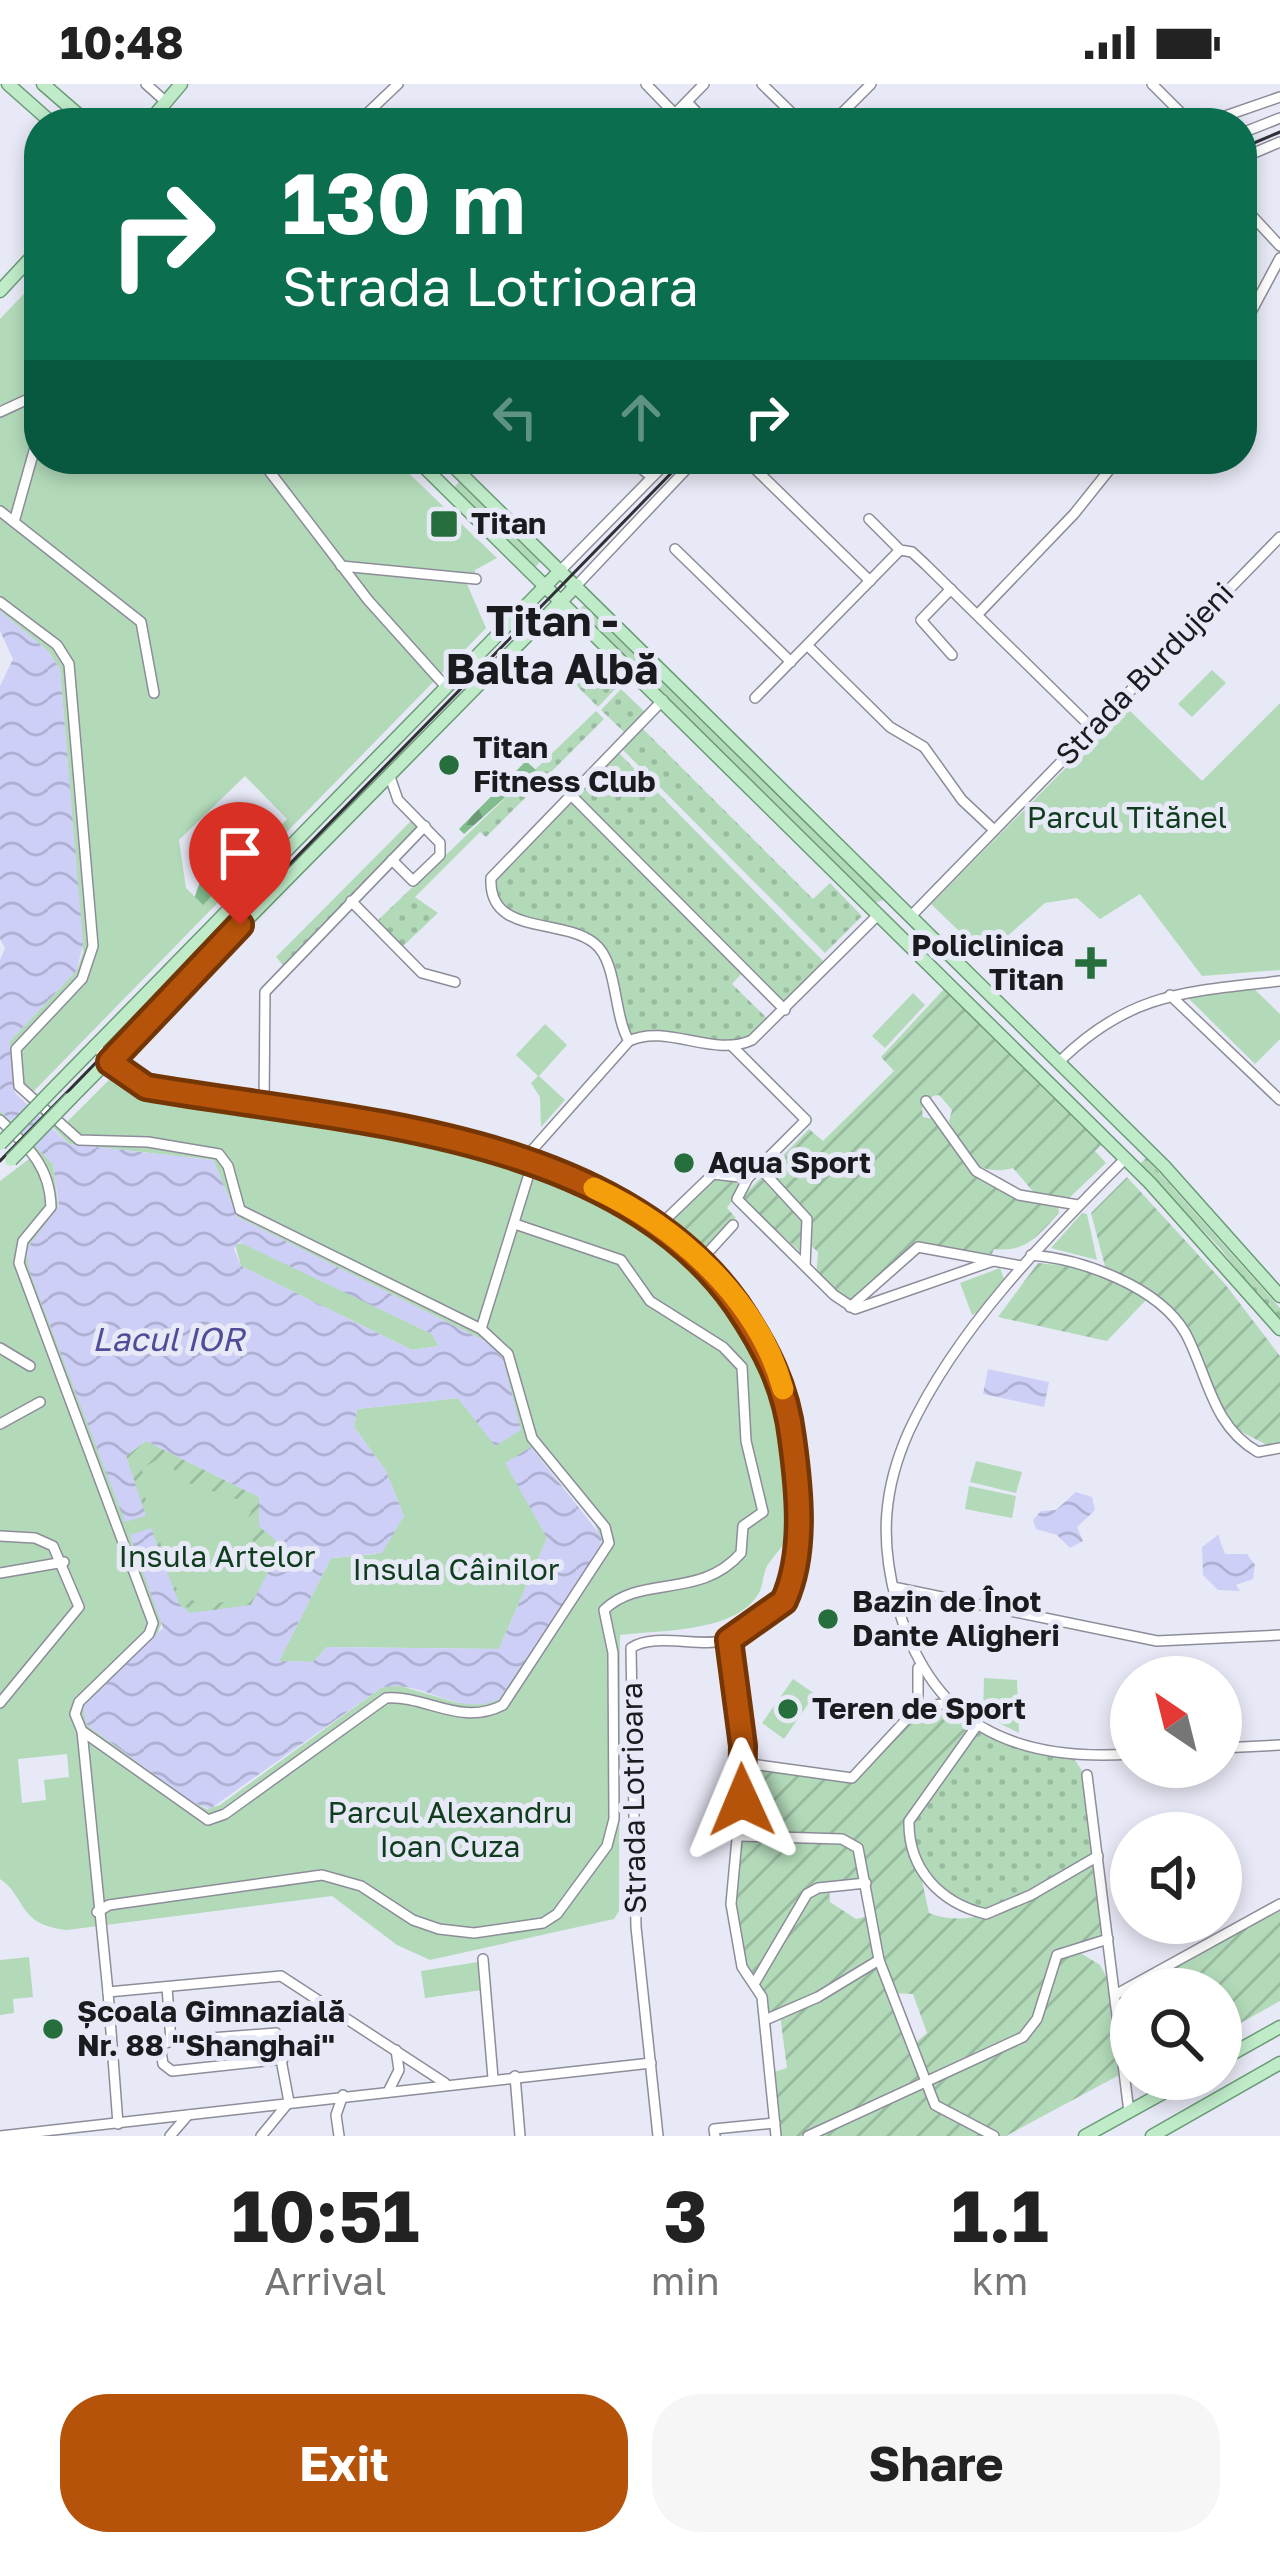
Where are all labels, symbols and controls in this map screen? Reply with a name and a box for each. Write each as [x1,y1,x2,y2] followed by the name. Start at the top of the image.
[60,15,184,69] text: 10:48
[282,152,526,252] text: 130 m
[84,156,240,312] icon: right
[282,253,699,318] text: Strada Lotrioara
[482,384,548,450] icon: left
[608,384,674,450] icon: ahead
[734,384,800,450] icon: right
[471,505,546,541] place label: Titan
[428,508,460,540] marker: Titan
[1048,574,1241,772] street label: Strada Burdujeni
[446,595,658,693] district label: Titan - Balta Albă
[473,729,656,799] place label: Titan Fitness Club
[436,752,462,778] marker: Titan Fitness Club
[1027,799,1227,835] park label: Parcul Titănel
[189,802,291,925] pin
[207,820,273,886] icon: arrive
[911,927,1064,997] place label: Policlinica Titan
[1075,947,1107,979] marker: Policlinica Titan
[708,1144,871,1180] place label: Aqua Sport
[671,1150,697,1176] marker: Aqua Sport
[92,1319,246,1358] water label: Lacul IOR
[119,1538,316,1574] park label: Insula Artelor
[353,1551,560,1587] park label: Insula Câinilor
[852,1583,1060,1653] place label: Bazin de Înot Dante Aligheri
[815,1606,841,1632] marker: Bazin de Înot Dante Aligheri
[1110,1656,1242,1788] north arrow
[1110,1656,1242,2100] map controls
[613,1682,653,1914] street label: Strada Lotrioara
[812,1690,1026,1726] place label: Teren de Sport
[775,1696,801,1722] marker: Teren de Sport
[679,1737,805,1863] position arrow
[328,1794,572,1864] park label: Parcul Alexandru Ioan Cuza
[1110,1812,1242,1944] button: sound
[1110,1968,1242,2100] button: search
[77,1993,345,2063] place label: Școala Gimnazială Nr. 88 "Shanghai"
[40,2016,66,2042] marker: Școala Gimnazială Nr. 88 "Shanghai"
[231,2171,419,2258] text: 10:51
[663,2171,707,2258] text: 3
[951,2171,1048,2258] text: 1.1
[264,2257,387,2304] text: Arrival
[651,2257,720,2304] text: min
[972,2257,1028,2304] text: km
[60,2394,628,2532] button: Exit
[652,2394,1220,2532] button: Share

